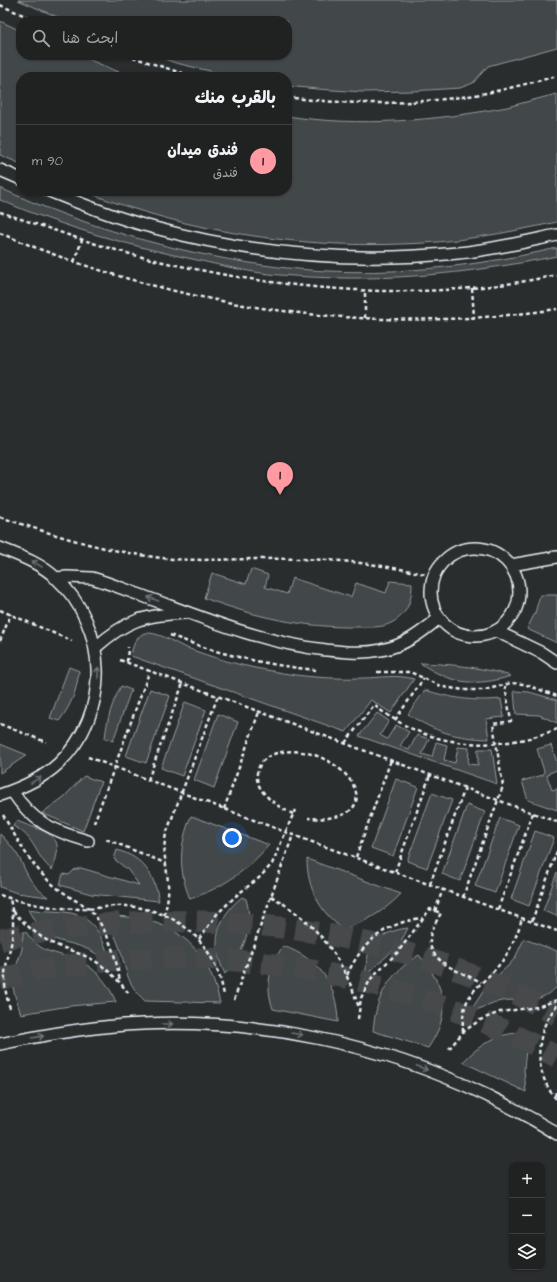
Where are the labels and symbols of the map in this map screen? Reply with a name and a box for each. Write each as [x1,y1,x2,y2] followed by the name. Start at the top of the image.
[267,462,293,495] pin: 1
[31,560,43,568] one-way arrow
[147,595,159,603] one-way arrow
[94,667,101,680] one-way arrow
[30,776,41,784] one-way arrow
[222,828,242,848] your location
[160,1020,173,1028] one-way arrow
[290,1030,303,1038] one-way arrow
[31,1032,44,1040] one-way arrow
[416,1064,428,1072] one-way arrow

